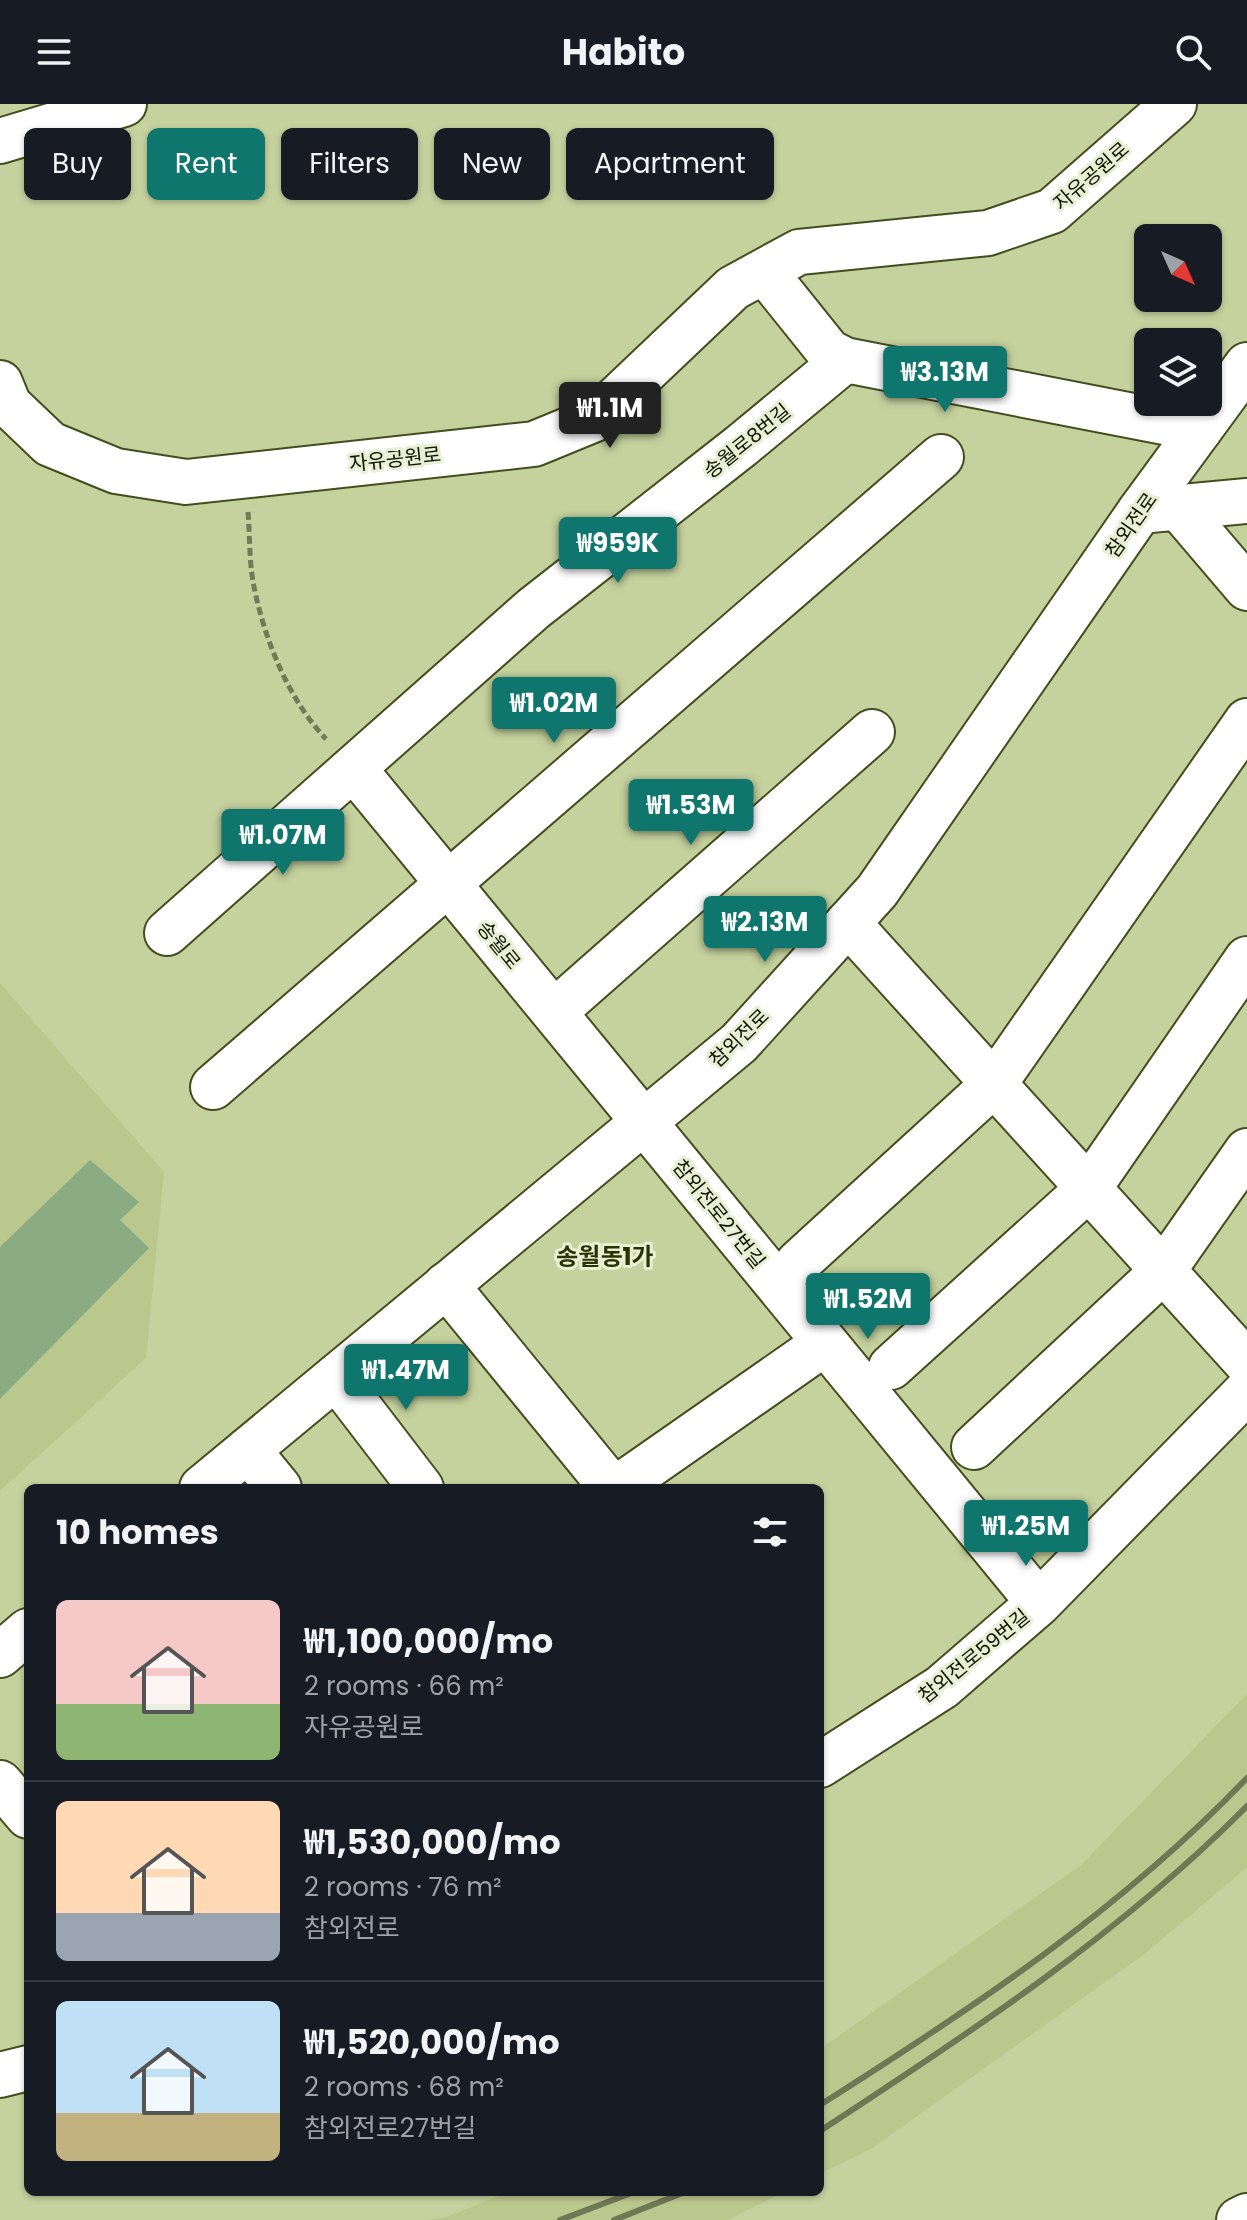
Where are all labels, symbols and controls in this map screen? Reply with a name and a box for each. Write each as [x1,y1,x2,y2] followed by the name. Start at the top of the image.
[562,27,685,78] text: Habito
[32,30,76,74] icon: menu
[1171,30,1215,74] icon: search
[24,128,131,200] chip: Buy
[147,128,265,200] chip: Rent
[281,128,418,200] chip: Filters
[434,128,550,200] chip: New
[566,128,774,200] chip: Apartment
[1047,135,1135,217] street label: 자유공원로
[1134,224,1222,312] north arrow
[1134,224,1222,416] map controls
[1134,328,1222,416] button: layers
[880,346,1010,414] pin: ₩3.13M
[901,354,989,390] text: ₩3.13M
[554,382,666,450] pin: ₩1.1M
[577,390,643,426] text: ₩1.1M
[698,397,796,485] street label: 송월로8번길
[348,440,442,478] street label: 자유공원로
[1098,487,1164,563] street label: 참외전로
[562,517,674,585] pin: ₩959K
[577,525,659,561] text: ₩959K
[489,677,619,745] pin: ₩1.02M
[510,685,598,721] text: ₩1.02M
[626,779,756,847] pin: ₩1.53M
[647,787,735,823] text: ₩1.53M
[218,809,348,877] pin: ₩1.07M
[239,817,327,853] text: ₩1.07M
[700,896,830,964] pin: ₩2.13M
[722,904,808,940] text: ₩2.13M
[471,915,527,975] street label: 송월로
[703,1002,775,1074] street label: 참외전로
[666,1154,772,1274] street label: 참외전로27번길
[556,1240,654,1273] district label: 송월동1가
[803,1273,933,1341] pin: ₩1.52M
[824,1281,912,1317] text: ₩1.52M
[341,1344,471,1412] pin: ₩1.47M
[362,1352,450,1388] text: ₩1.47M
[961,1500,1091,1568] pin: ₩1.25M
[56,1508,219,1556] text: 10 homes
[982,1508,1070,1544] text: ₩1.25M
[748,1510,792,1554] icon: filters
[913,1602,1035,1710] street label: 참외전로59번길
[304,1617,553,1665] text: ₩1,100,000/mo
[120,1632,216,1728] icon: home
[304,1668,504,1704] text: 2 rooms · 66 m²
[304,1709,424,1745] text: 자유공원로
[304,1818,561,1866] text: ₩1,530,000/mo
[120,1833,216,1929] icon: home
[304,1869,502,1905] text: 2 rooms · 76 m²
[304,1910,400,1946] text: 참외전로
[304,2018,560,2066] text: ₩1,520,000/mo
[120,2033,216,2129] icon: home
[304,2069,504,2105] text: 2 rooms · 68 m²
[304,2110,477,2146] text: 참외전로27번길

